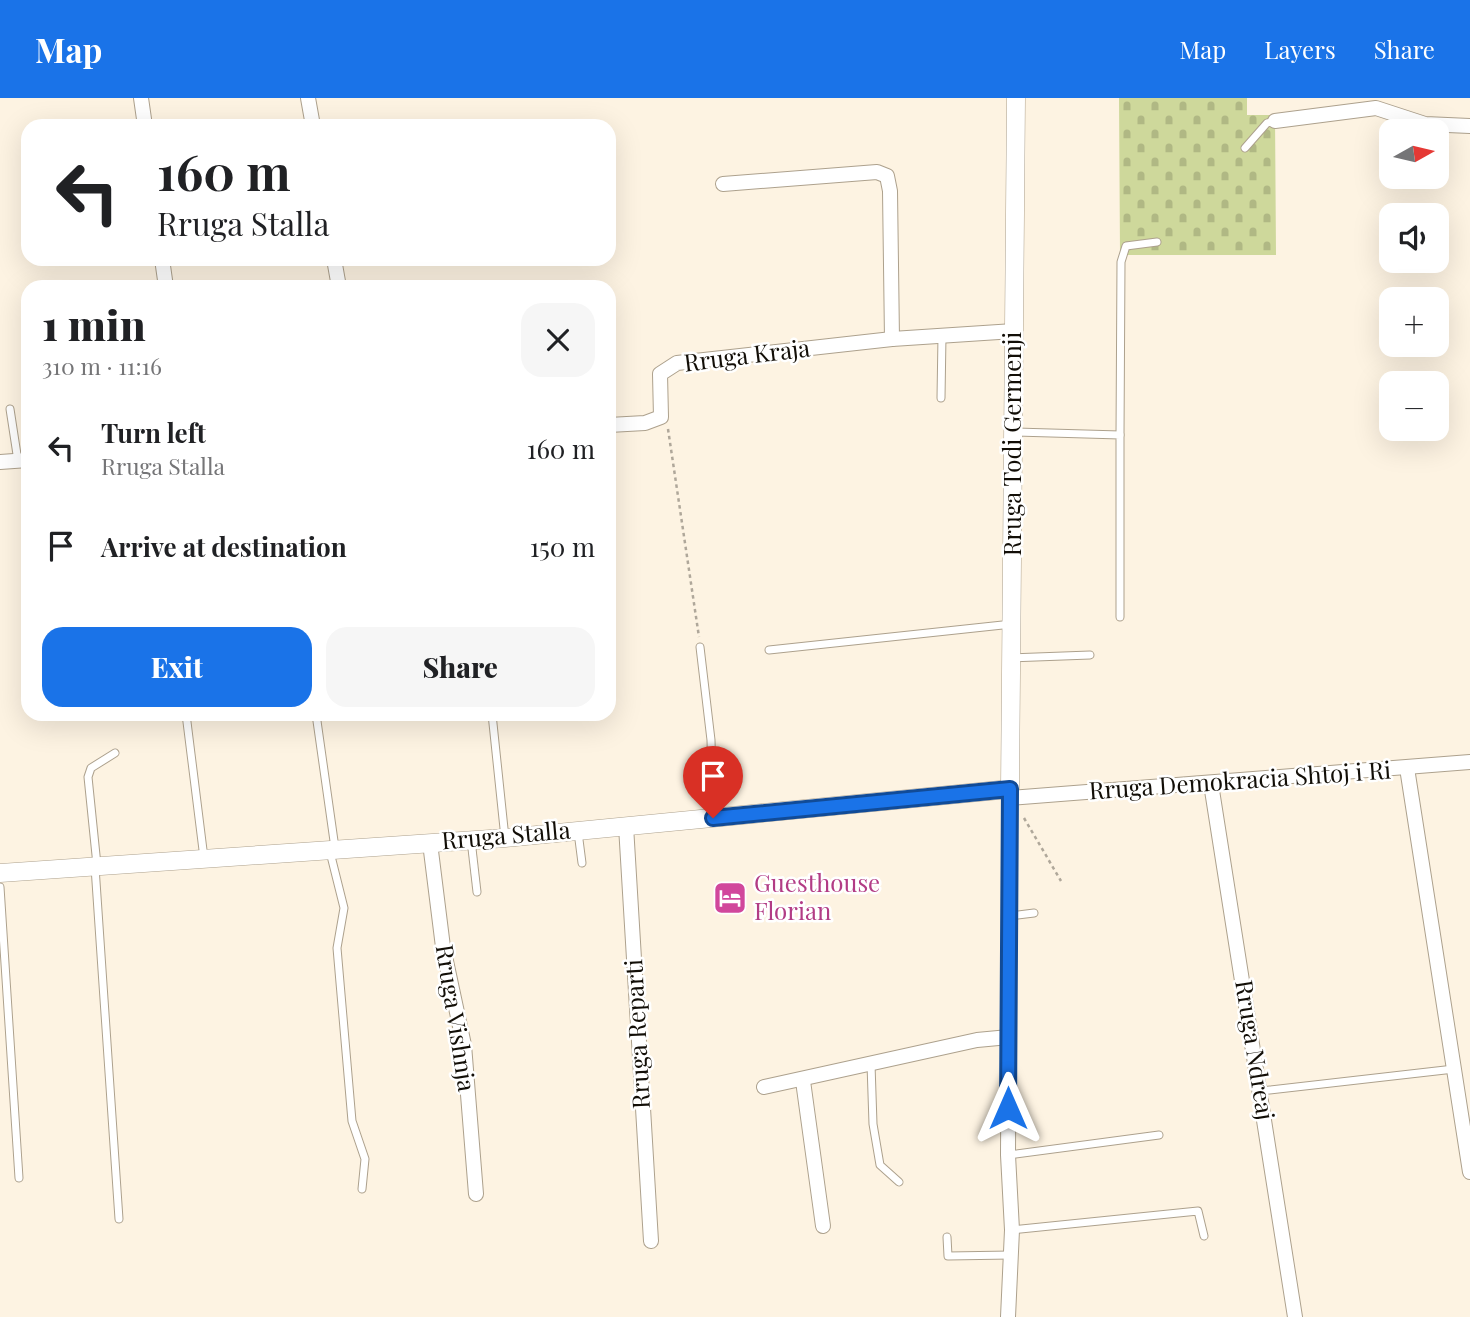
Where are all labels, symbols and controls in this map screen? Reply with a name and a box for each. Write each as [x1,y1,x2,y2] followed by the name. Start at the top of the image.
[35,27,102,71] text: Map
[1180,33,1226,65] text: Map
[1264,33,1336,65] text: Layers
[1374,33,1435,65] text: Share
[1379,119,1449,189] north arrow
[1379,119,1449,441] map controls
[157,138,291,203] text: 160 m
[42,147,133,238] icon: left
[157,201,329,244] text: Rruga Stalla
[1379,203,1449,273] button: sound
[1379,287,1449,357] button: +
[42,296,146,352] text: 1 min
[521,303,595,377] button: close
[682,330,812,378] street label: Rruga Kraja
[995,332,1027,556] street label: Rruga Todi Germenji
[42,350,162,381] text: 310 m · 11:16
[1379,371,1449,441] button: −
[101,415,206,450] text: Turn left
[42,429,80,467] icon: left
[527,431,595,466] text: 160 m
[101,450,225,481] text: Rruga Stalla
[42,527,80,565] icon: arrive
[101,529,347,564] text: Arrive at destination
[530,529,595,564] text: 150 m
[42,627,312,707] button: Exit
[326,627,595,707] button: Share
[683,746,743,818] pin
[1088,752,1392,806] street label: Rruga Demokracia Shtoj i Ri
[694,757,732,795] icon: arrive
[440,812,572,856] street label: Rruga Stalla
[754,866,880,926] place label: Guesthouse Florian
[711,879,749,917] hotel icon: Guesthouse Florian
[430,942,484,1094] street label: Rruga Vishnja
[616,958,656,1110] street label: Rruga Reparti
[1229,977,1283,1122] street label: Rruga Ndreaj
[971,1071,1045,1145] position arrow

